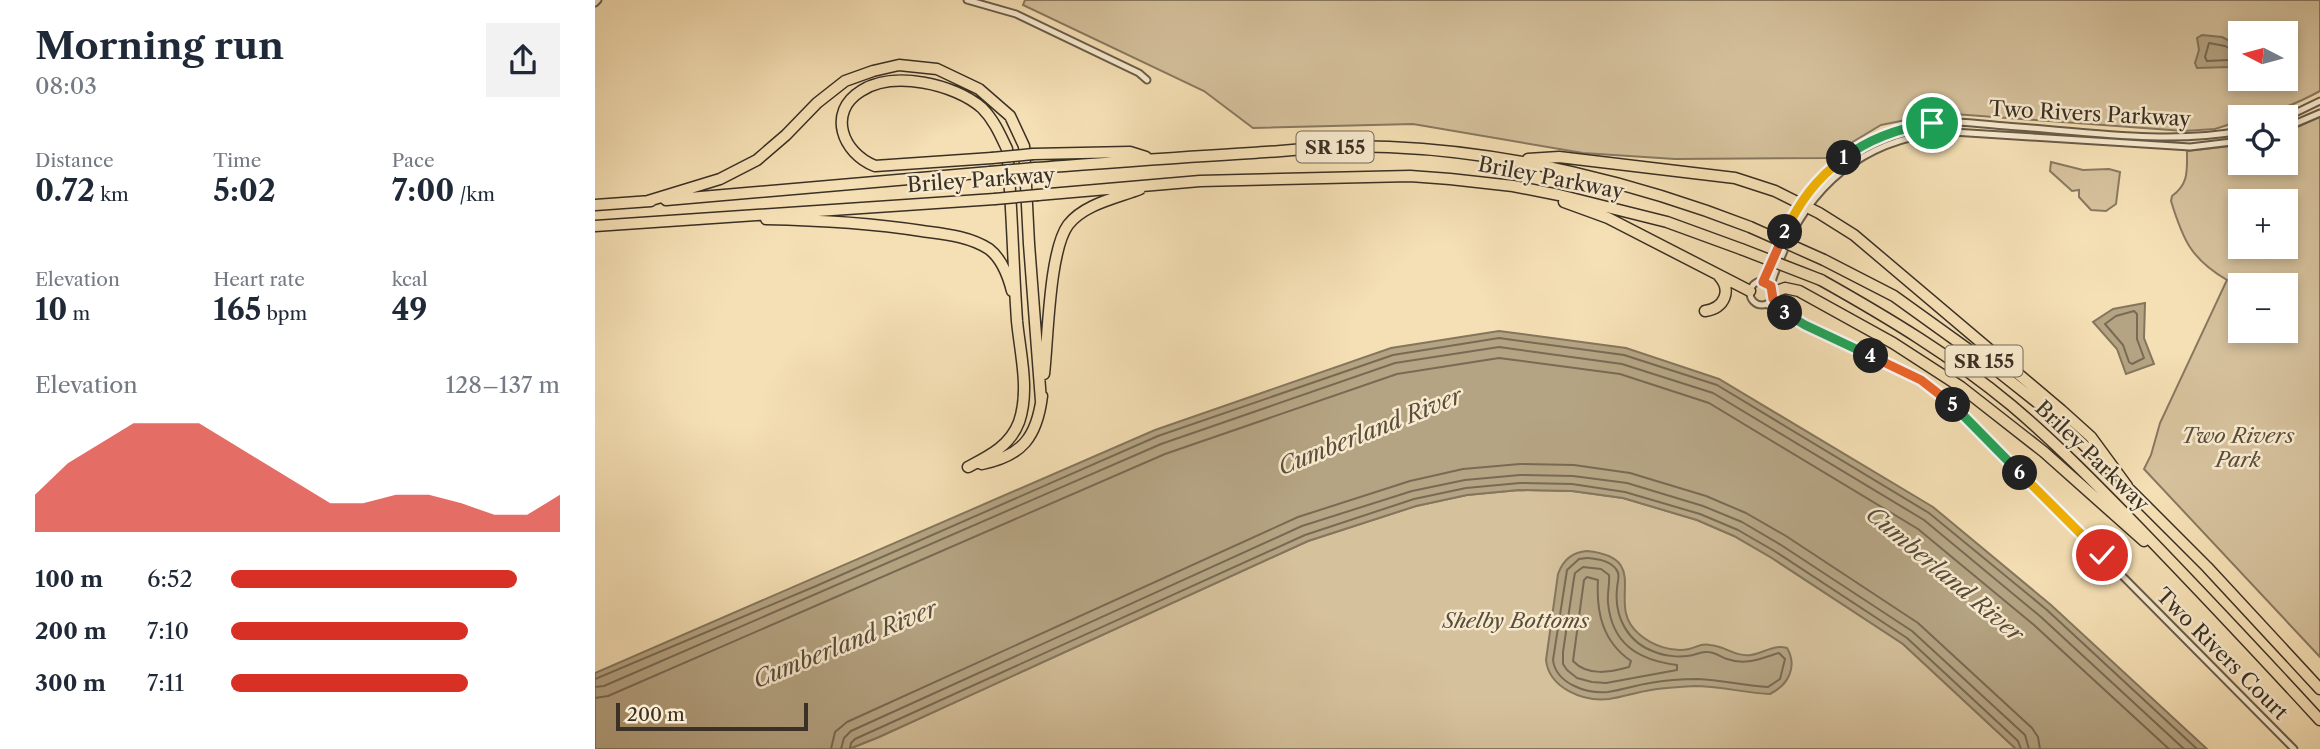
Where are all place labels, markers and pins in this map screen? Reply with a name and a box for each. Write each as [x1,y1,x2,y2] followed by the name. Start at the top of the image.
[1902,93,1962,153] pin
[1827,140,1861,176] pin: 1
[1767,215,1803,250] pin: 2
[1767,296,1803,330] pin: 3
[1853,338,1889,374] pin: 4
[1935,388,1971,422] pin: 5
[2003,456,2037,490] pin: 6
[2072,525,2132,585] pin

